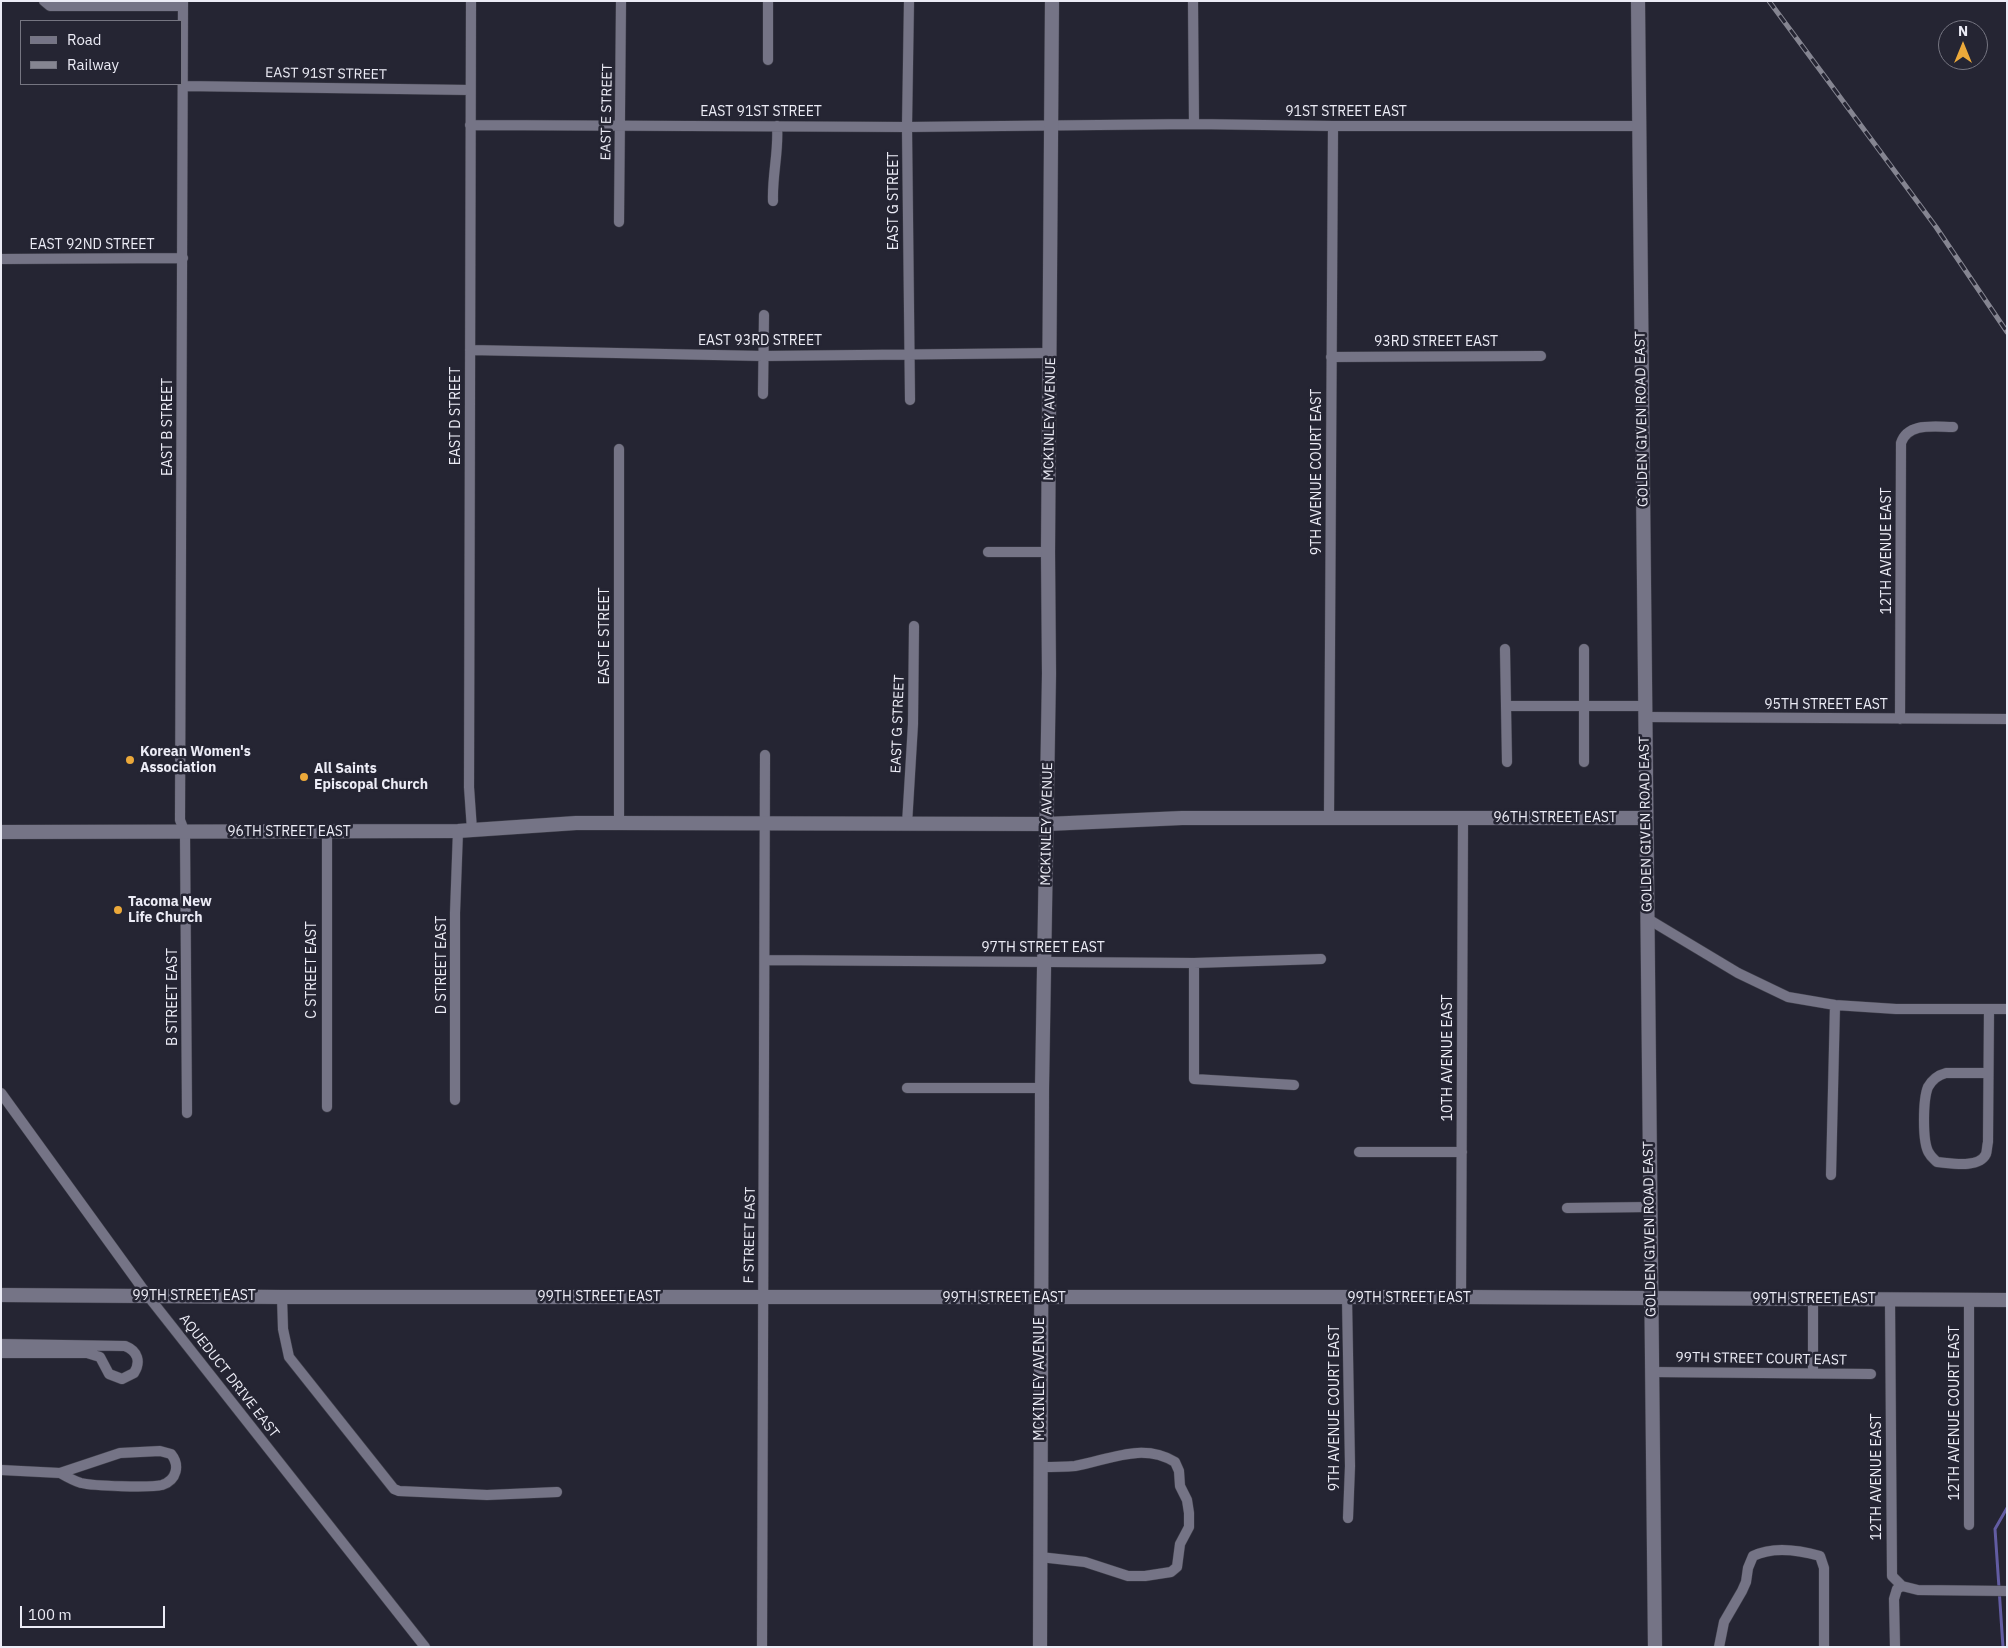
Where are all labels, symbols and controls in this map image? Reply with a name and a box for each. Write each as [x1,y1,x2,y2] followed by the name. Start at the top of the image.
[20,20,182,85] legend
[1938,20,1988,70] north arrow
[1958,22,1968,40] text: N
[67,30,102,49] text: Road
[67,55,119,74] text: Railway
[598,63,616,161] street label: EAST E STREET
[265,65,387,83] street label: EAST 91ST STREET
[700,104,822,120] street label: EAST 91ST STREET
[1285,104,1407,120] street label: 91ST STREET EAST
[886,152,902,250] street label: EAST G STREET
[29,237,155,253] street label: EAST 92ND STREET
[1632,331,1652,507] street label: GOLDEN GIVEN ROAD EAST
[698,333,822,349] street label: EAST 93RD STREET
[1374,334,1498,350] street label: 93RD STREET EAST
[1041,357,1059,481] street label: MCKINLEY AVENUE
[448,367,464,465] street label: EAST D STREET
[160,378,176,476] street label: EAST B STREET
[1309,389,1325,555] street label: 9TH AVENUE COURT EAST
[1879,487,1895,615] street label: 12TH AVENUE EAST
[597,587,613,685] street label: EAST E STREET
[888,674,908,774] street label: EAST G STREET
[1764,697,1888,713] street label: 95TH STREET EAST
[1636,736,1656,912] street label: GOLDEN GIVEN ROAD EAST
[140,744,251,776] place label: Korean Women's Association
[124,754,136,766] marker: Korean Women's Association
[314,761,428,794] place label: All Saints Episcopal Church
[1038,762,1056,886] street label: MCKINLEY AVENUE
[298,771,310,783] marker: All Saints Episcopal Church
[1493,810,1617,826] street label: 96TH STREET EAST
[227,824,351,840] street label: 96TH STREET EAST
[128,894,212,926] place label: Tacoma New Life Church
[112,904,124,916] marker: Tacoma New Life Church
[434,916,450,1014] street label: D STREET EAST
[304,921,320,1019] street label: C STREET EAST
[981,940,1105,956] street label: 97TH STREET EAST
[165,948,181,1046] street label: B STREET EAST
[1440,994,1456,1122] street label: 10TH AVENUE EAST
[1640,1141,1660,1317] street label: GOLDEN GIVEN ROAD EAST
[741,1186,759,1284] street label: F STREET EAST
[132,1288,256,1304] street label: 99TH STREET EAST
[537,1289,661,1305] street label: 99TH STREET EAST
[942,1290,1066,1306] street label: 99TH STREET EAST
[1347,1290,1471,1306] street label: 99TH STREET EAST
[1752,1291,1876,1307] street label: 99TH STREET EAST
[176,1311,282,1441] street label: AQUEDUCT DRIVE EAST
[1032,1317,1048,1441] street label: MCKINLEY AVENUE
[1327,1325,1343,1491] street label: 9TH AVENUE COURT EAST
[1947,1326,1963,1500] street label: 12TH AVENUE COURT EAST
[1675,1349,1847,1369] street label: 99TH STREET COURT EAST
[1869,1413,1885,1541] street label: 12TH AVENUE EAST
[22,1596,168,1628] scale bar
[28,1605,72,1624] text: 100 m

